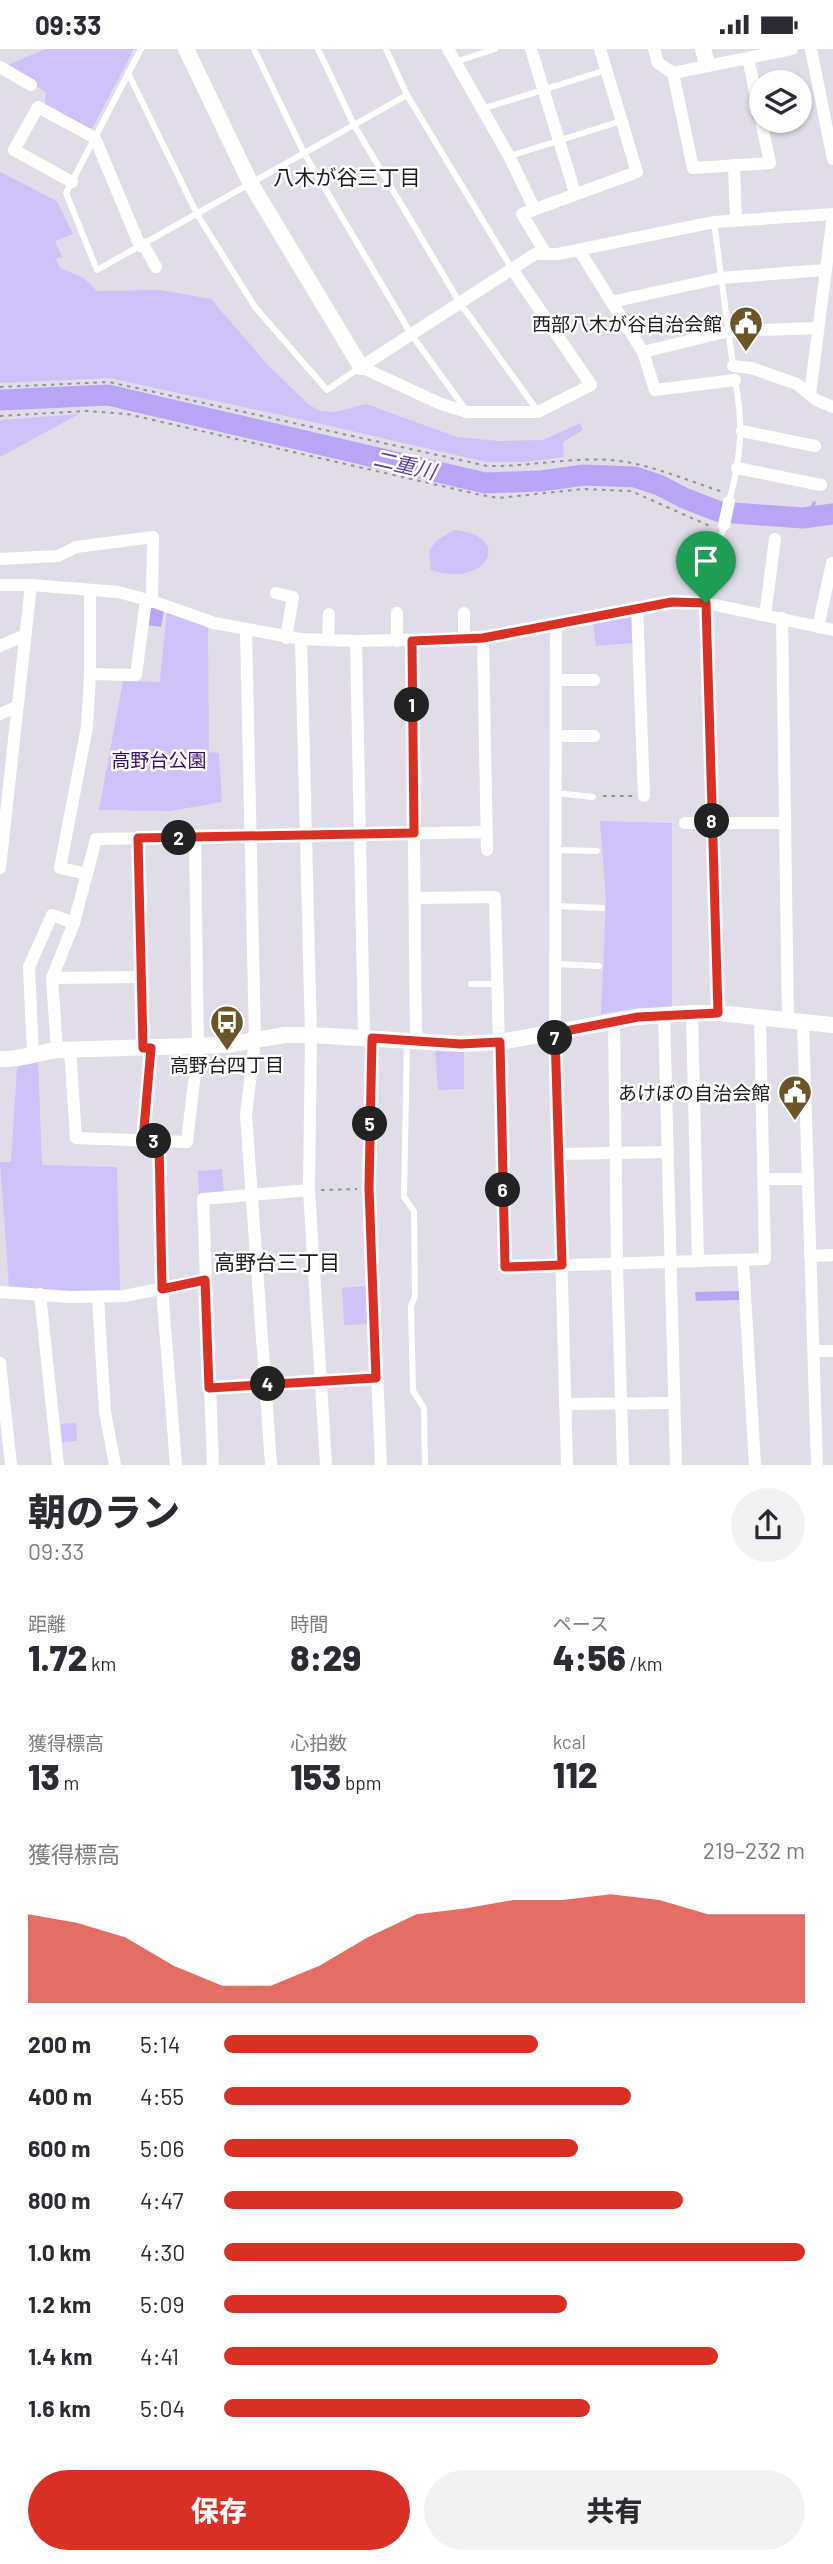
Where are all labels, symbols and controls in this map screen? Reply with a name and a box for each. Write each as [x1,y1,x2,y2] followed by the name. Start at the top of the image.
[35,9,101,40] text: 09:33
[749,70,812,133] map controls
[749,70,812,133] button: layers
[274,164,421,189] district label: 八木が谷三丁目
[727,304,765,353] public building icon: 西部八木が谷自治会館
[532,312,722,335] place label: 西部八木が谷自治会館
[371,445,440,484] water label: 二重川
[676,531,736,603] pin
[687,542,725,580] icon: arrive
[394,687,430,723] pin: 1
[408,693,415,716] text: 1
[111,748,207,771] park label: 高野台公園
[694,803,730,839] pin: 8
[706,809,717,832] text: 8
[162,821,196,855] pin: 2
[173,826,184,849] text: 2
[208,1003,246,1052] bus stop icon: 高野台四丁目
[538,1021,572,1055] pin: 7
[550,1026,559,1049] text: 7
[170,1053,284,1076] place label: 高野台四丁目
[776,1073,814,1122] public building icon: あけぼの自治会館
[618,1081,770,1104] place label: あけぼの自治会館
[352,1107,388,1141] pin: 5
[364,1112,375,1135] text: 5
[136,1123,172,1159] pin: 3
[148,1129,159,1152] text: 3
[486,1173,520,1207] pin: 6
[497,1178,508,1201] text: 6
[214,1249,340,1274] district label: 高野台三丁目
[250,1367,286,1401] pin: 4
[262,1372,273,1395] text: 4
[28,1488,180,1534] text: 朝のラン
[731,1488,805,1562] button: share
[28,1537,84,1565] text: 09:33
[28,1612,66,1635] text: 距離
[290,1612,328,1635] text: 時間
[553,1612,609,1635] text: ペース
[28,1636,87,1678] text: 1.72
[290,1636,361,1678] text: 8:29
[553,1636,626,1678] text: 4:56
[87,1652,116,1675] text: km
[626,1652,662,1675] text: /km
[553,1730,586,1753] text: kcal
[28,1731,104,1754] text: 獲得標高
[290,1731,347,1754] text: 心拍数
[553,1753,598,1795] text: 112
[28,1755,60,1797] text: 13
[290,1755,341,1797] text: 153
[60,1771,79,1794] text: m
[341,1771,381,1794] text: bpm
[703,1836,805,1864] text: 219–232 m
[28,1840,120,1868] text: 獲得標高
[28,2030,91,2058] text: 200 m
[140,2030,180,2058] text: 5:14
[28,2082,92,2110] text: 400 m
[140,2082,184,2110] text: 4:55
[28,2134,90,2162] text: 600 m
[140,2134,184,2162] text: 5:06
[28,2186,90,2214] text: 800 m
[140,2186,183,2214] text: 4:47
[28,2238,91,2266] text: 1.0 km
[140,2238,185,2266] text: 4:30
[28,2290,91,2318] text: 1.2 km
[140,2290,185,2318] text: 5:09
[28,2342,92,2370] text: 1.4 km
[140,2342,179,2370] text: 4:41
[28,2394,91,2422] text: 1.6 km
[140,2394,185,2422] text: 5:04
[28,2470,410,2550] button: 保存
[424,2470,805,2550] button: 共有

